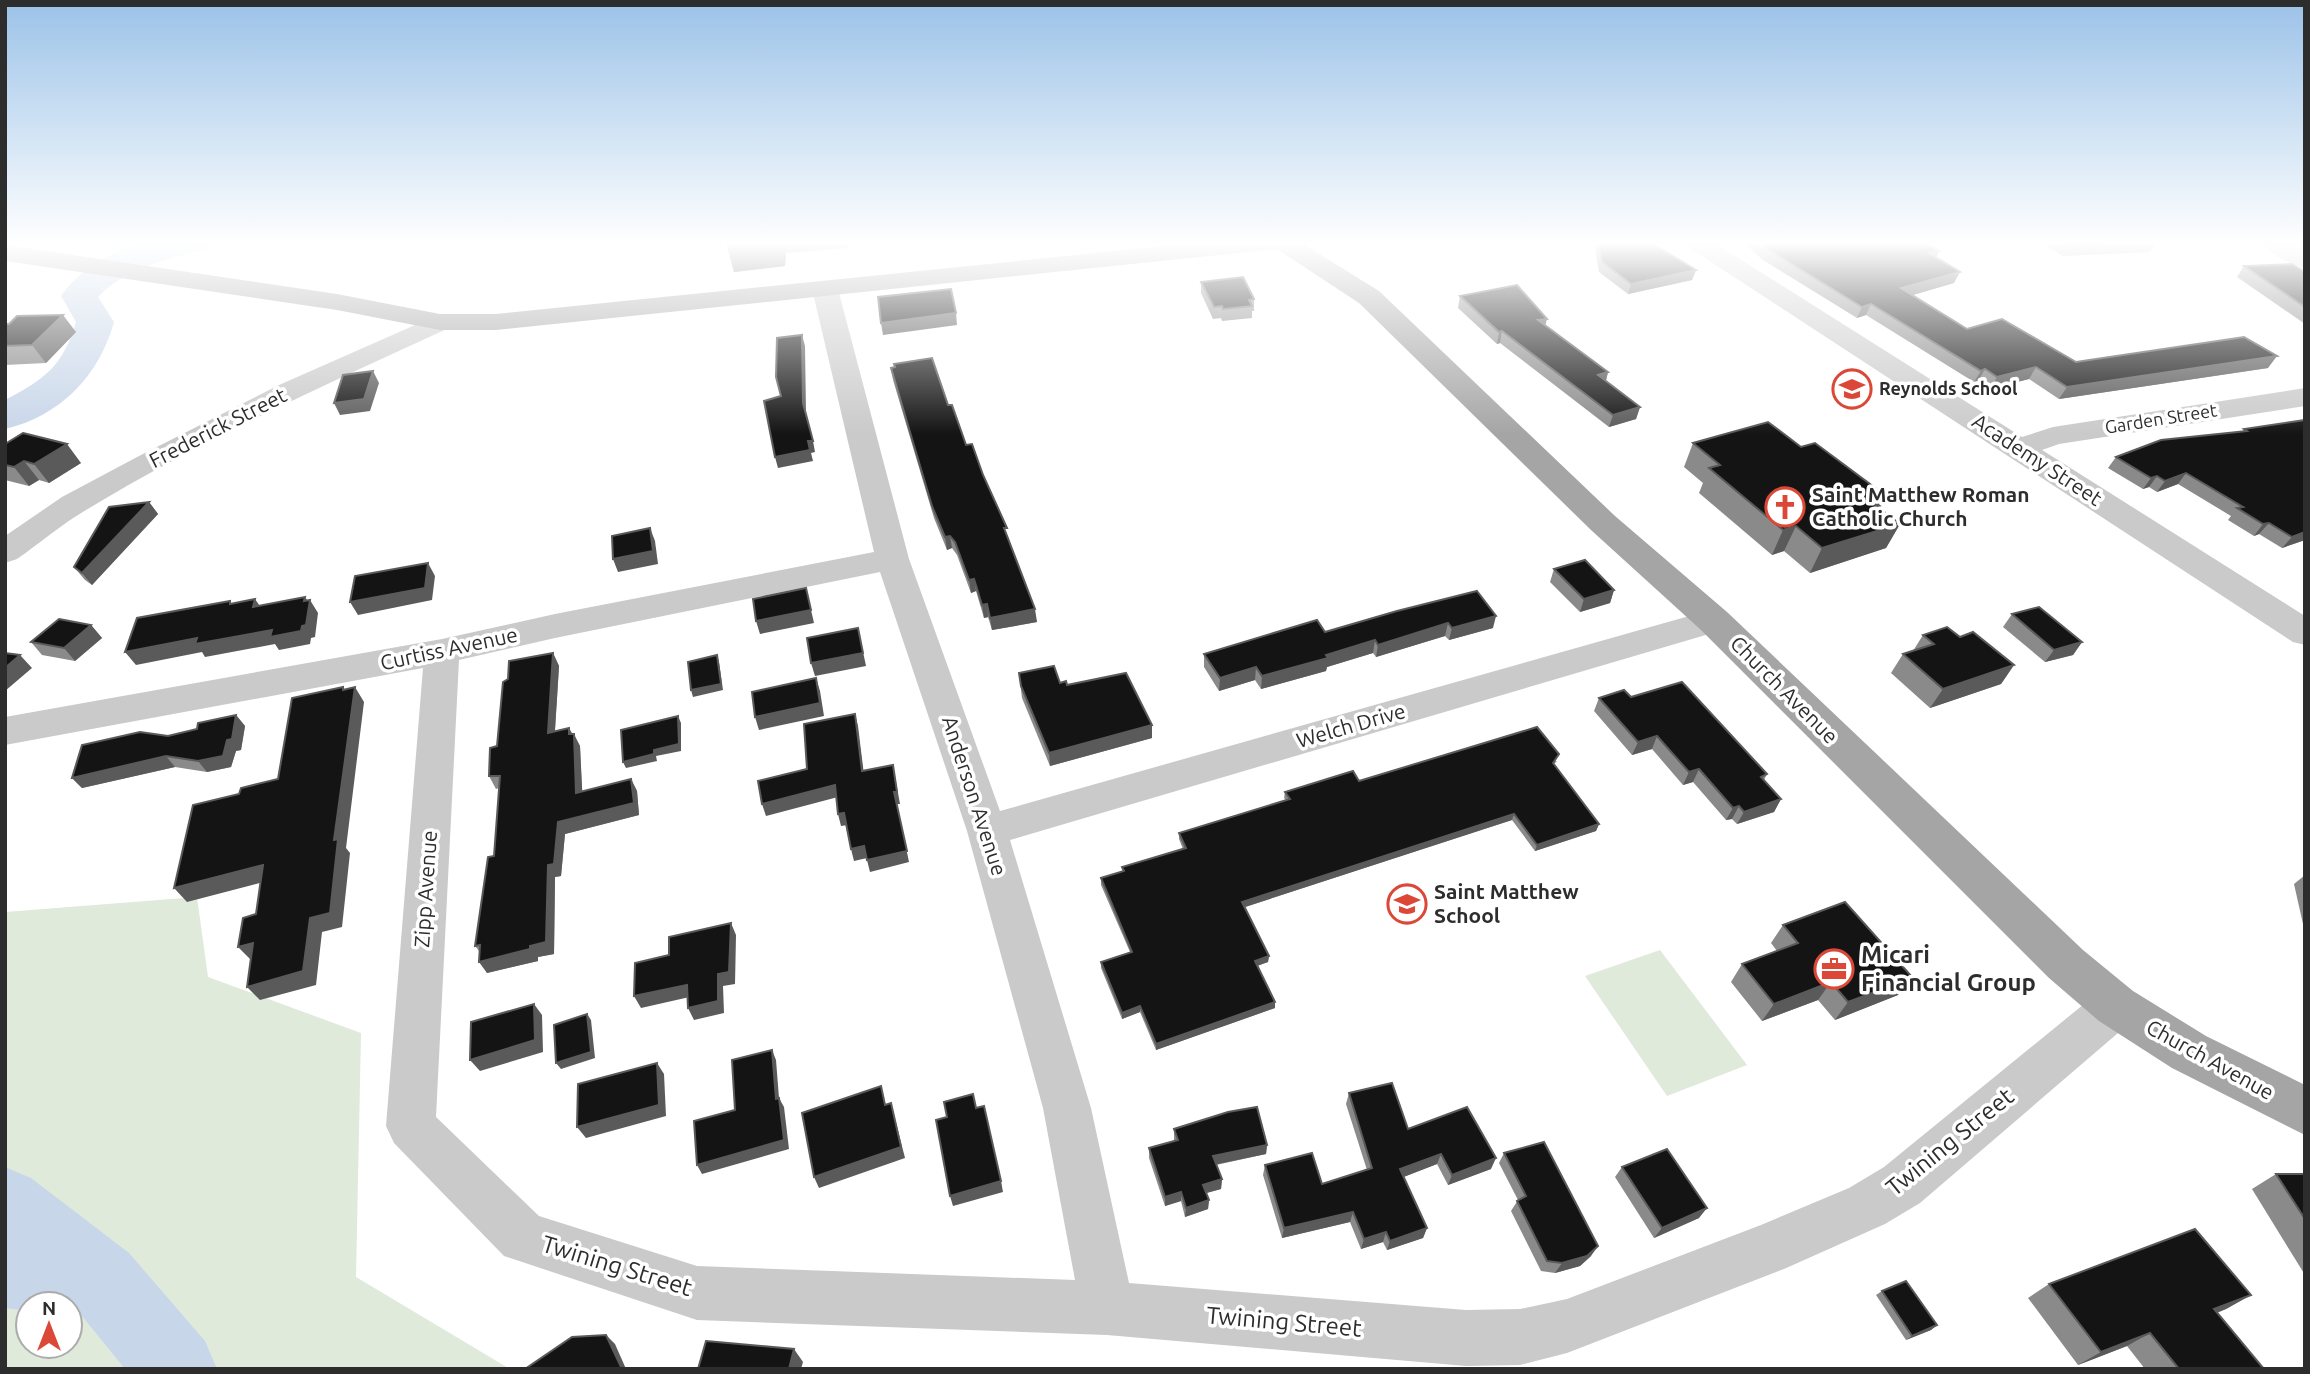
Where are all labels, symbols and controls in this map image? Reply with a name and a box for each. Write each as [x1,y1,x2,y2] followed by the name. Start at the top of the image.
[1831,368,1873,410] school or university icon: Reynolds School
[1879,378,2018,398] place label: Reynolds School
[145,382,290,472] street label: Frederick Street
[2103,399,2218,437] street label: Garden Street
[1968,408,2107,510] street label: Academy Street
[1812,482,2029,530] place label: Saint Matthew Roman Catholic Church
[1764,486,1806,528] church icon: Saint Matthew Roman Catholic Church
[378,622,520,674] street label: Curtiss Avenue
[1726,631,1843,748] street label: Church Avenue
[1293,698,1408,752] street label: Welch Drive
[938,713,1012,879] street label: Anderson Avenue
[409,830,441,948] street label: Zipp Avenue
[1434,879,1579,927] place label: Saint Matthew School
[1386,883,1428,925] school or university icon: Saint Matthew School
[1861,941,2036,996] place label: Micari Financial Group
[1813,948,1855,990] office icon: Micari Financial Group
[2143,1014,2278,1104] street label: Church Avenue
[1881,1082,2019,1201] street label: Twining Street
[539,1230,696,1301] street label: Twining Street
[14,1290,84,1360] north arrow
[42,1297,56,1319] text: N
[1205,1301,1363,1342] street label: Twining Street

